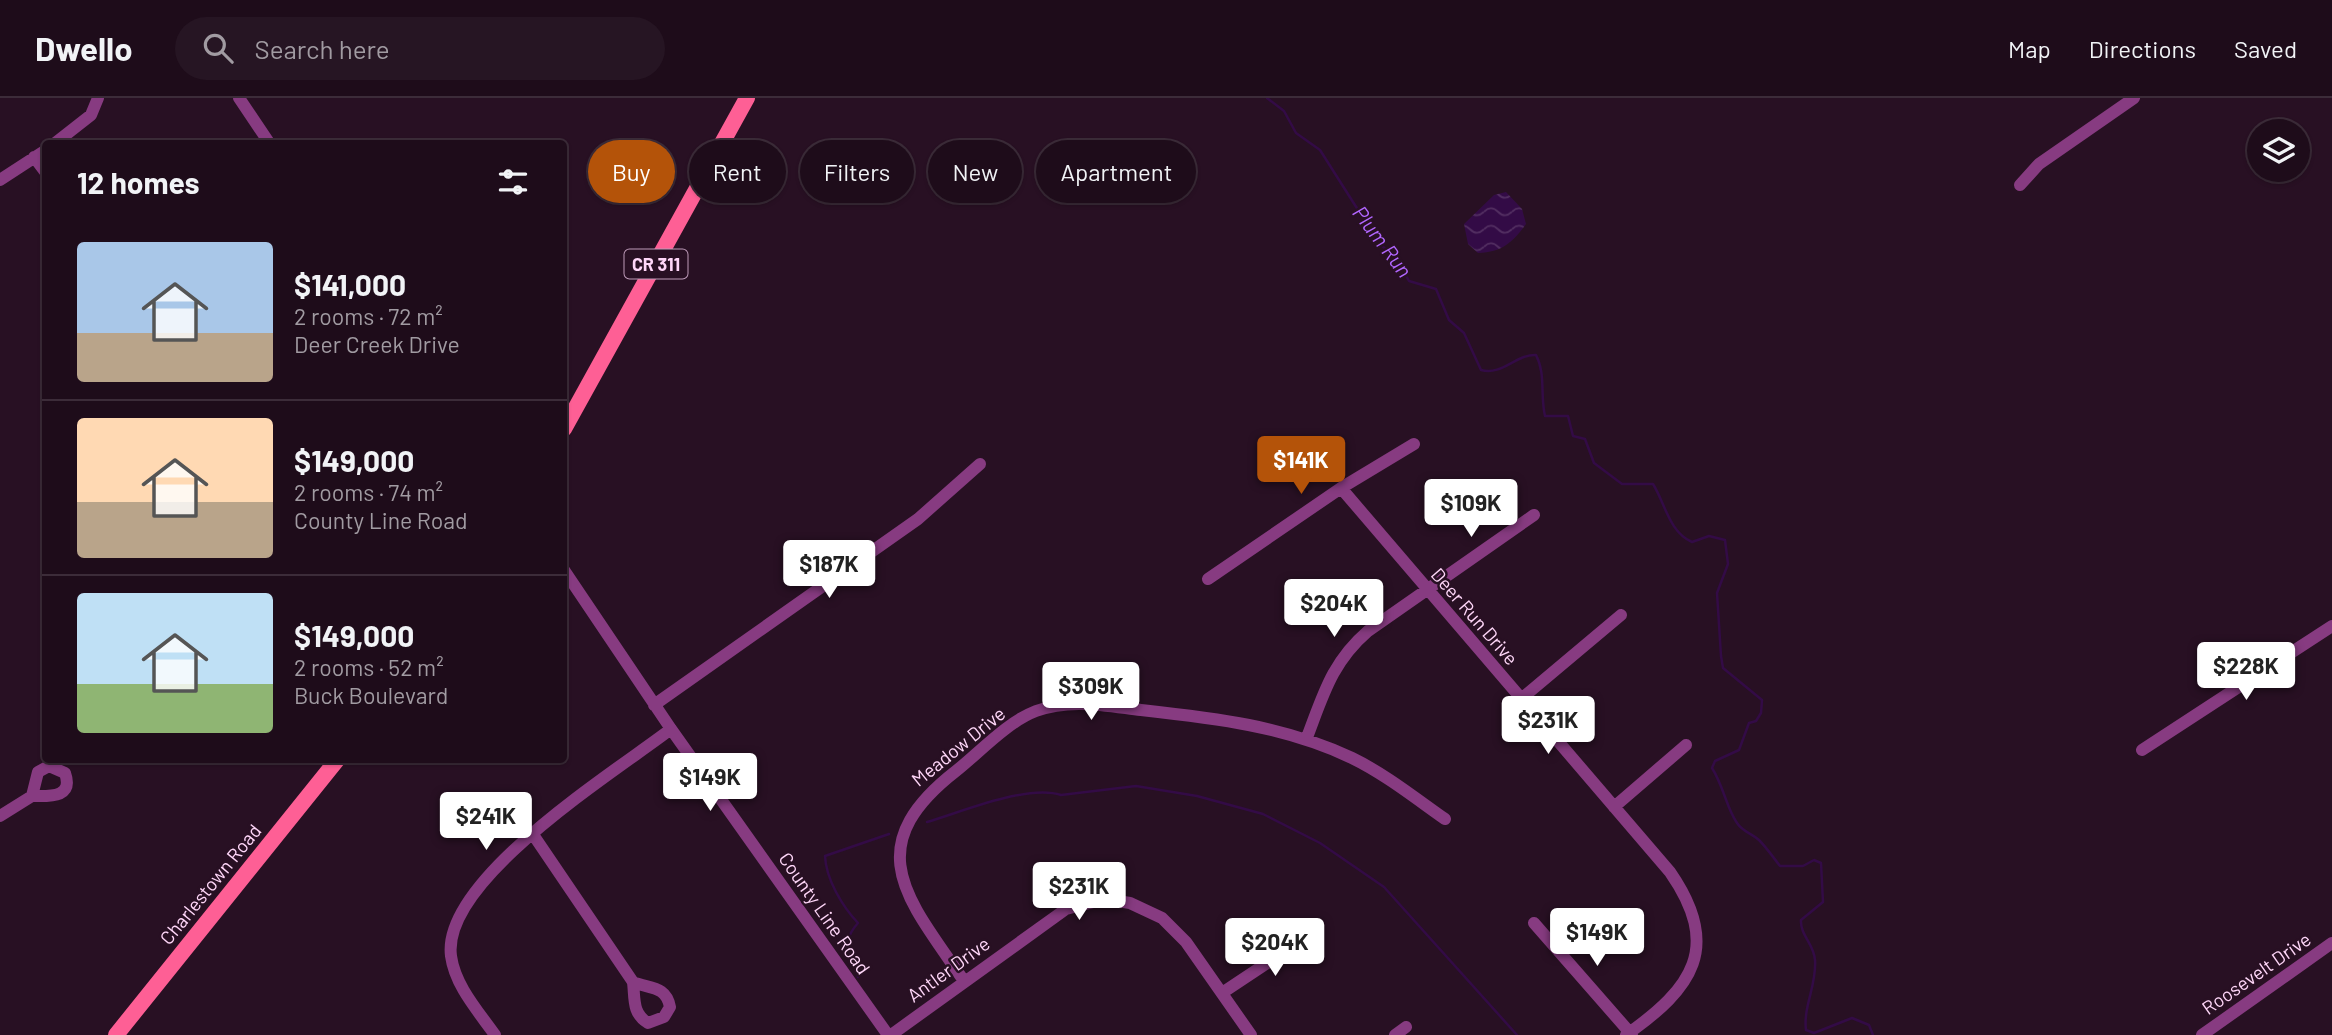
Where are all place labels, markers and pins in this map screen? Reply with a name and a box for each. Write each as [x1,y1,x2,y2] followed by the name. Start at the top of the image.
[1252,436,1350,496] pin: $141K
[1422,480,1520,539] pin: $109K
[780,540,878,600] pin: $187K
[1285,580,1383,639] pin: $204K
[2197,642,2295,702] pin: $228K
[1042,662,1140,722] pin: $309K
[1499,696,1597,756] pin: $231K
[661,754,759,813] pin: $149K
[437,792,535,852] pin: $241K
[1030,862,1128,922] pin: $231K
[1548,908,1646,968] pin: $149K
[1226,918,1324,978] pin: $204K

